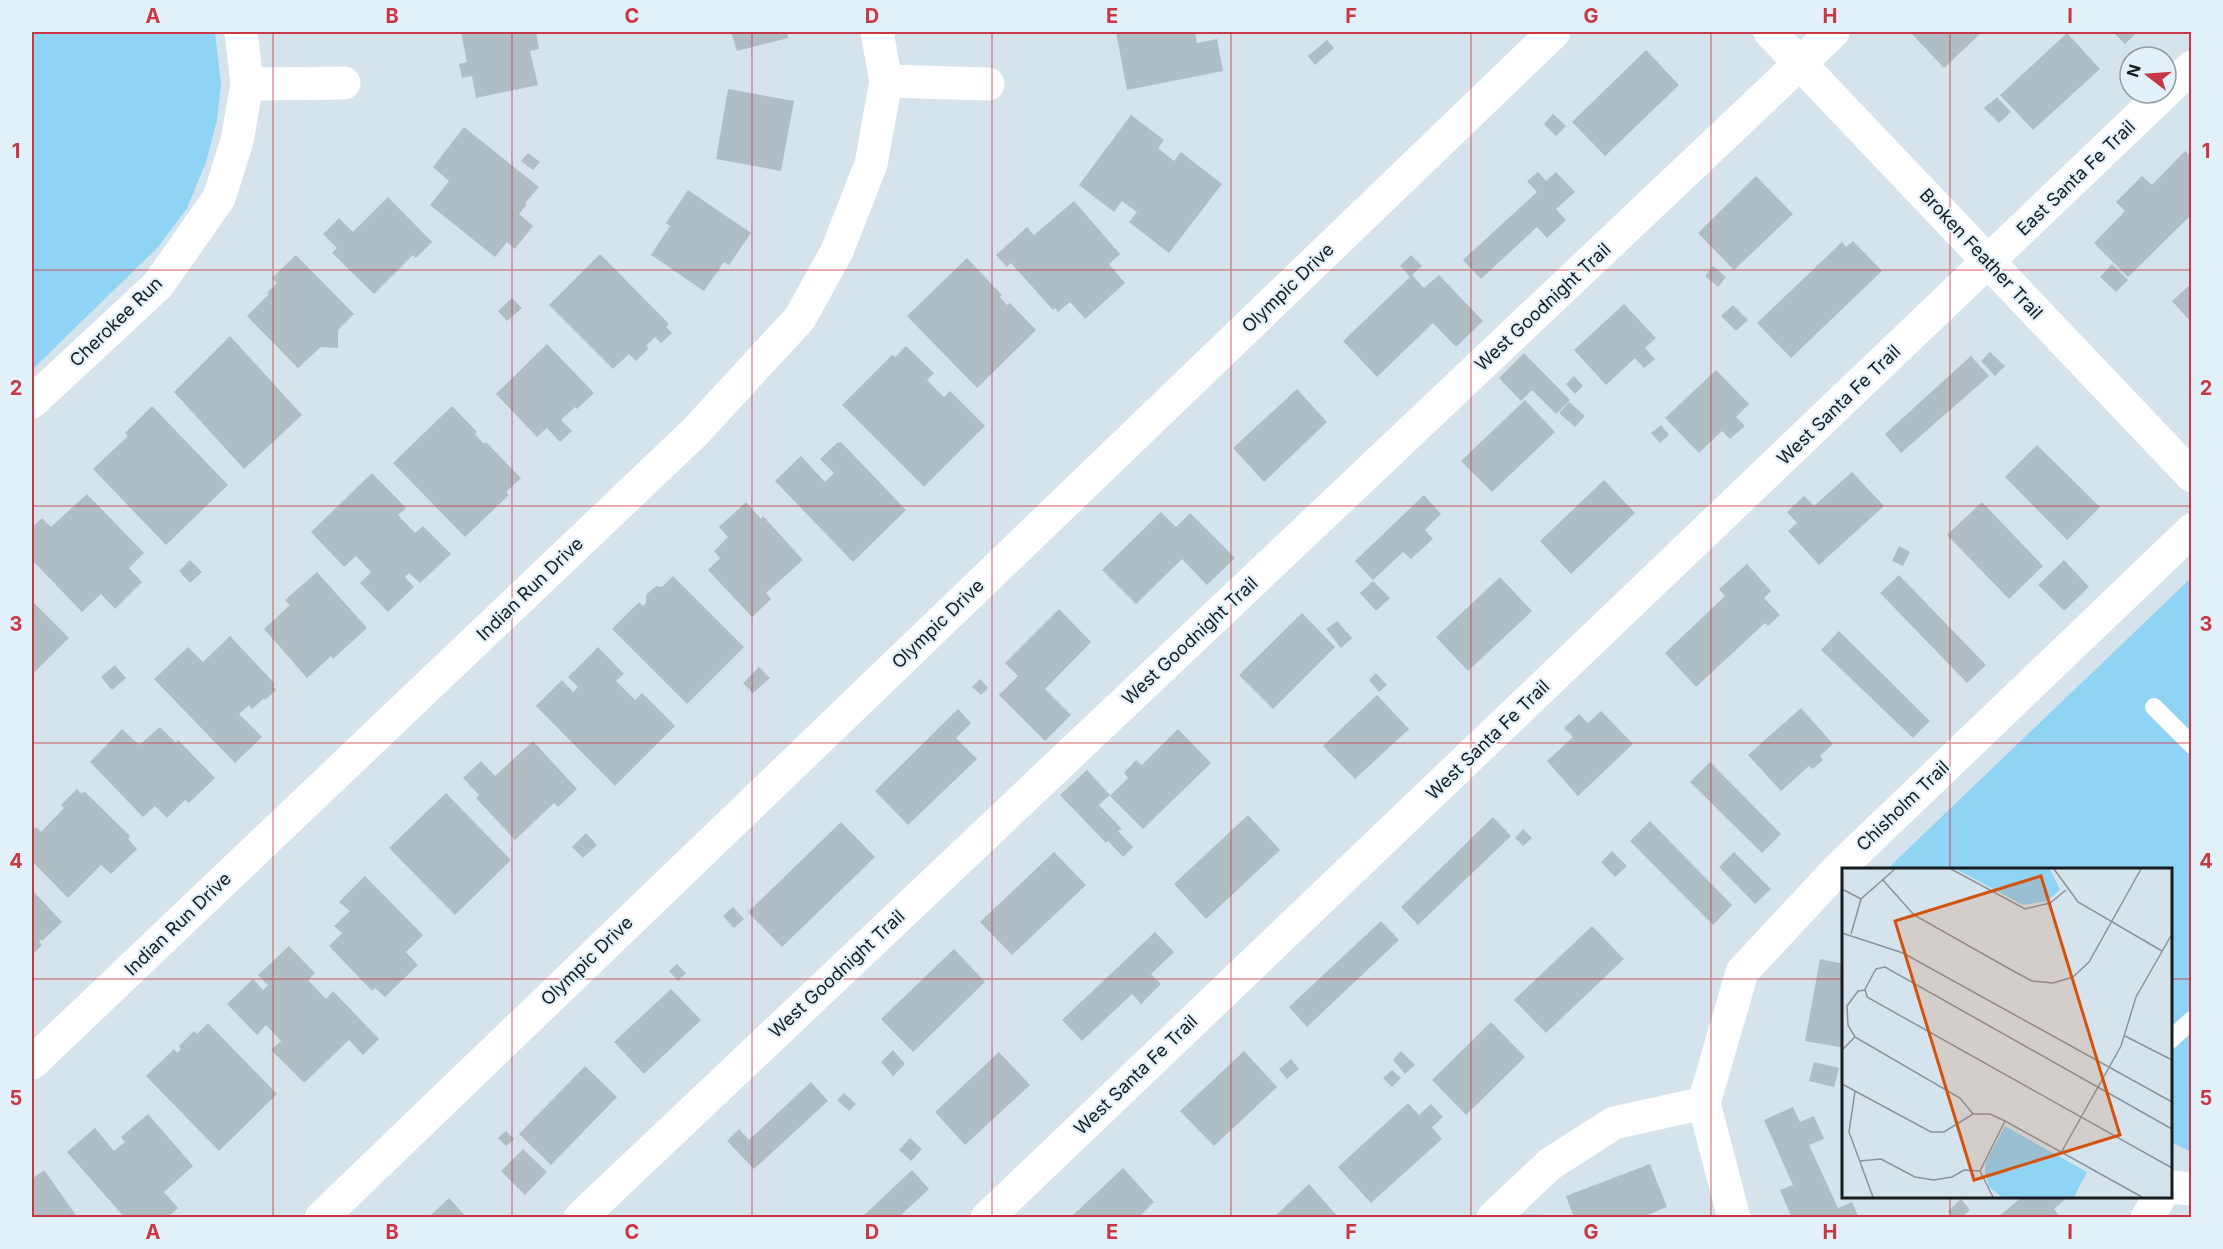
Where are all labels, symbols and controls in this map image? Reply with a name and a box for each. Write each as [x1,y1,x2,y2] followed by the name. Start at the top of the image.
[146,4,161,28] text: A
[385,4,399,28] text: B
[625,4,639,28] text: C
[865,4,879,28] text: D
[1106,4,1118,28] text: E
[1345,4,1357,28] text: F
[1583,4,1599,28] text: G
[1823,4,1837,28] text: H
[2067,4,2073,28] text: I
[2118,45,2178,105] north arrow
[2122,62,2145,79] text: N
[2012,116,2139,240] street label: East Santa Fe Trail
[12,139,20,163] text: 1
[2202,139,2210,163] text: 1
[1916,184,2047,323] street label: Broken Feather Trail
[1471,238,1615,375] street label: West Goodnight Trail
[1237,239,1338,337] street label: Olympic Drive
[65,272,166,371] street label: Cherokee Run
[1773,341,1905,469] street label: West Santa Fe Trail
[10,376,22,400] text: 2
[2200,376,2212,400] text: 2
[472,533,587,645] street label: Indian Run Drive
[1118,572,1262,709] street label: West Goodnight Trail
[887,575,988,673] street label: Olympic Drive
[10,612,22,636] text: 3
[2200,612,2212,636] text: 3
[1422,676,1554,804] street label: West Santa Fe Trail
[1852,756,1953,855] street label: Chisholm Trail
[9,849,23,873] text: 4
[2199,849,2213,873] text: 4
[120,868,235,980] street label: Indian Run Drive
[1842,868,2172,1198] inset map
[765,905,909,1042] street label: West Goodnight Trail
[536,912,637,1010] street label: Olympic Drive
[1070,1011,1202,1139] street label: West Santa Fe Trail
[10,1086,22,1110] text: 5
[2200,1086,2212,1110] text: 5
[146,1220,161,1244] text: A
[385,1220,399,1244] text: B
[625,1220,639,1244] text: C
[865,1220,879,1244] text: D
[1106,1220,1118,1244] text: E
[1345,1220,1357,1244] text: F
[1583,1220,1599,1244] text: G
[1823,1220,1837,1244] text: H
[2067,1220,2073,1244] text: I

